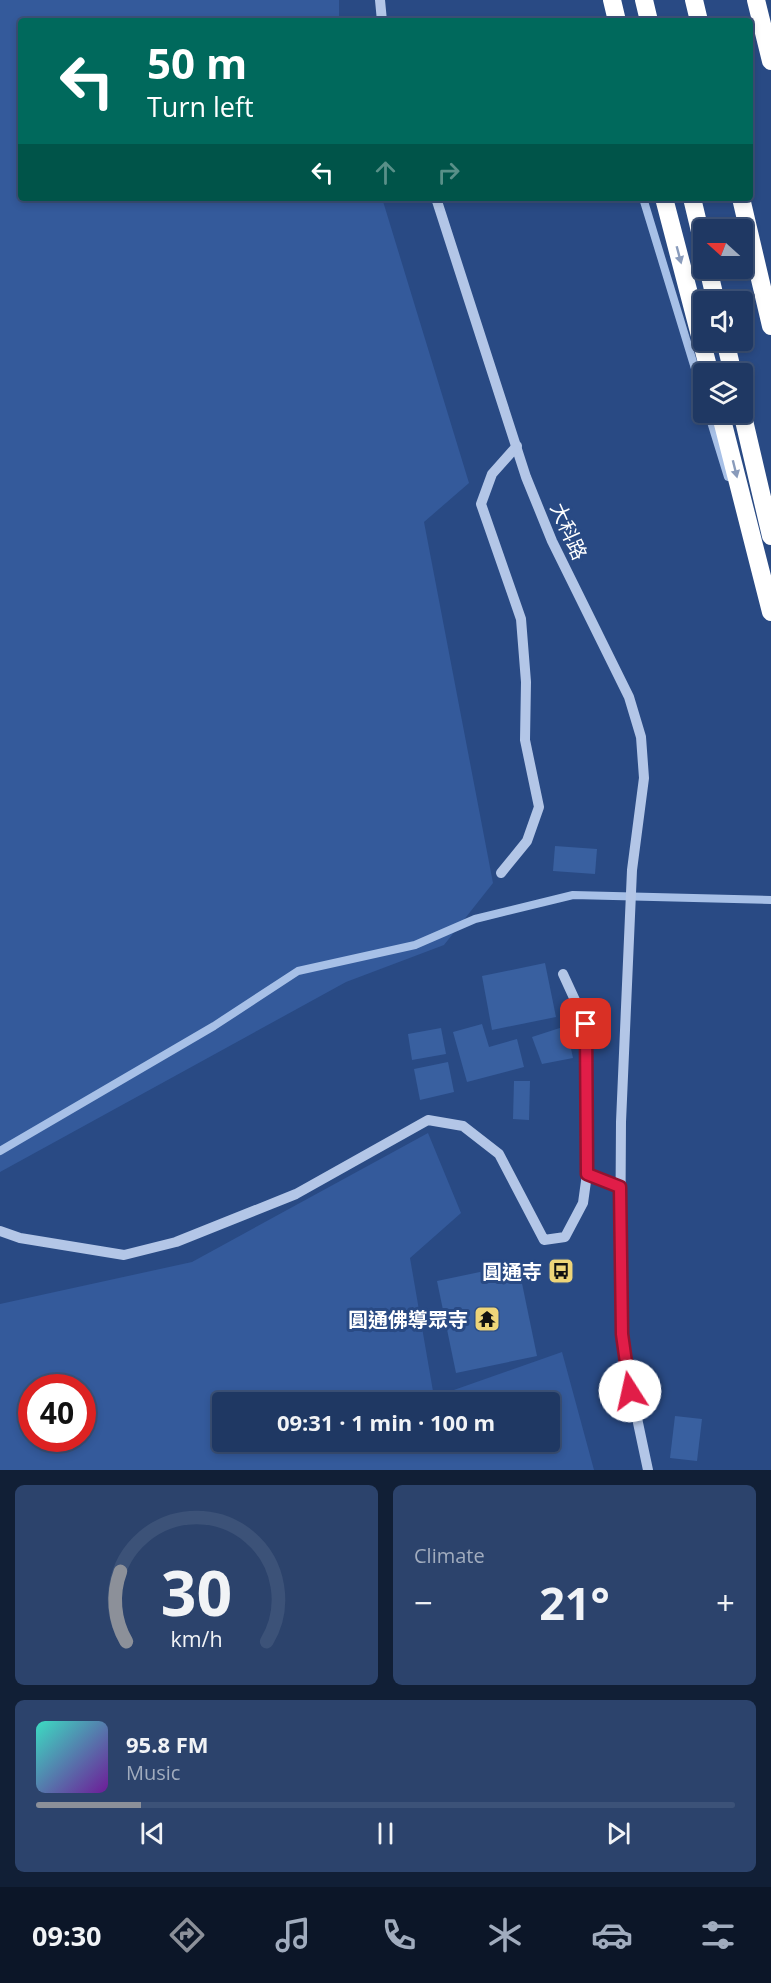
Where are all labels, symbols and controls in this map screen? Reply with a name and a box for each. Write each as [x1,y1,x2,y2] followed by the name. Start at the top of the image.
[147,34,247,91] text: 50 m
[48,42,126,120] icon: left
[147,88,254,125] text: Turn left
[306,156,339,189] icon: left
[369,156,402,189] icon: ahead
[432,156,465,189] icon: right
[693,219,753,279] north arrow
[693,219,753,423] map controls
[674,245,684,264] one-way arrow
[693,291,753,351] button: sound
[693,363,753,423] button: layers
[730,460,740,478] one-way arrow
[544,498,594,564] street label: 大科路
[560,998,611,1049] pin
[569,1007,602,1040] icon: arrive
[546,1256,576,1286] bus stop icon: 圓通寺
[482,1258,542,1285] place label: 圓通寺
[472,1304,502,1334] temple icon: 圓通佛導眾寺
[348,1306,468,1333] place label: 圓通佛導眾寺
[598,1359,662,1423] position arrow
[18,1374,96,1452] speed limit sign: 40
[277,1407,495,1437] text: 09:31 · 1 min · 100 m
[414,1542,485,1569] text: Climate
[161,1549,232,1634] text: 30
[539,1572,610,1633] text: 21°
[414,1580,433,1625] text: −
[716,1580,735,1625] text: +
[170,1624,223,1653] text: km/h
[126,1729,209,1759] text: 95.8 FM
[126,1759,180,1786] text: Music
[136,1817,169,1850] icon: previous
[369,1817,402,1850] icon: pause
[602,1817,635,1850] icon: next
[166,1914,208,1956] icon: directions
[272,1914,314,1956] icon: music
[378,1914,420,1956] icon: phone
[484,1914,526,1956] icon: climate
[591,1914,633,1956] icon: car
[697,1914,739,1956] icon: filters
[32,1917,102,1954] text: 09:30

